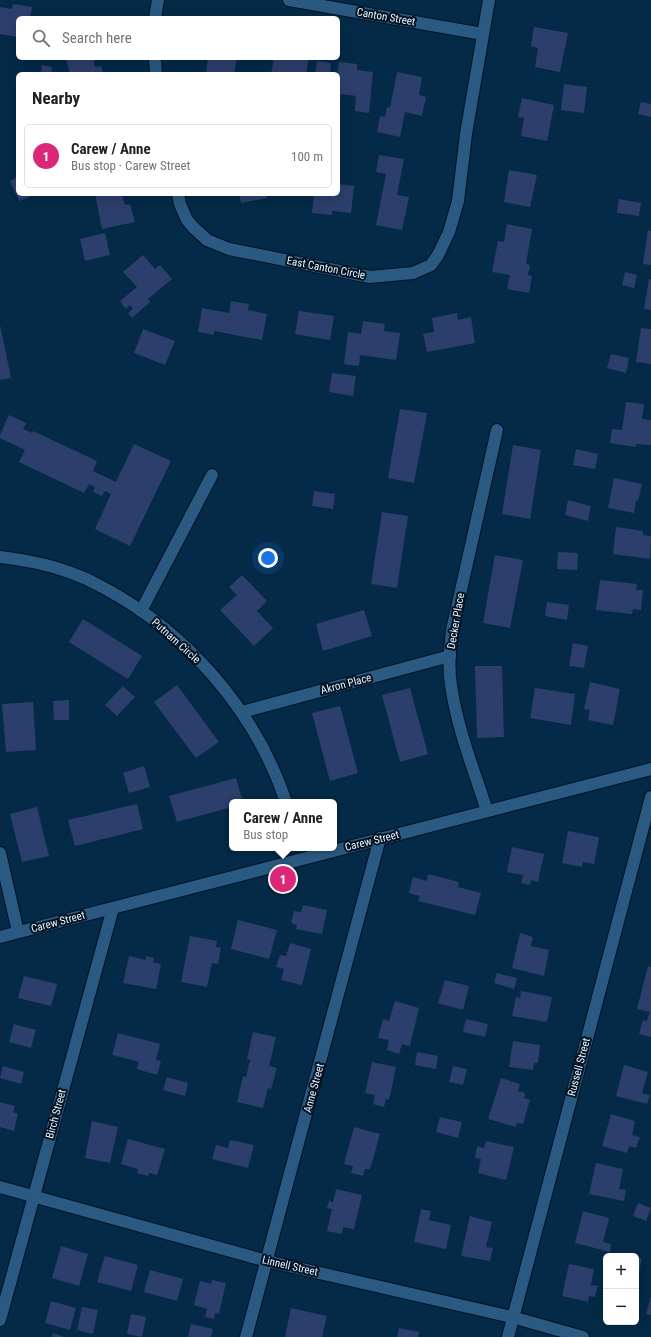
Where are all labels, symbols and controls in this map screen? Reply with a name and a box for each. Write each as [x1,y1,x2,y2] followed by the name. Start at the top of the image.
[356,5,416,29] street label: Canton Street
[16,16,340,60] search box
[30,27,52,49] icon: search
[62,29,132,47] text: Search here
[32,88,80,108] text: Nearby
[71,140,151,158] text: Carew / Anne
[43,149,49,164] text: 1
[291,149,323,164] text: 100 m
[71,158,190,173] text: Bus stop · Carew Street
[286,254,366,282] street label: East Canton Circle
[258,548,278,568] your location
[445,592,467,650] street label: Decker Place
[149,616,203,666] street label: Putnam Circle
[319,671,373,697] street label: Akron Place
[229,799,337,851] popup
[243,809,323,827] text: Carew / Anne
[243,827,288,842] text: Bus stop
[344,828,400,854] street label: Carew Street
[270,864,296,894] pin: 1
[30,909,86,935] street label: Carew Street
[565,1036,593,1098] street label: Russell Street
[301,1062,327,1114] street label: Anne Street
[43,1088,69,1140] street label: Birch Street
[261,1253,319,1279] street label: Linnell Street
[603,1253,639,1325] map controls
[603,1253,639,1289] button: +
[603,1289,639,1325] button: −

